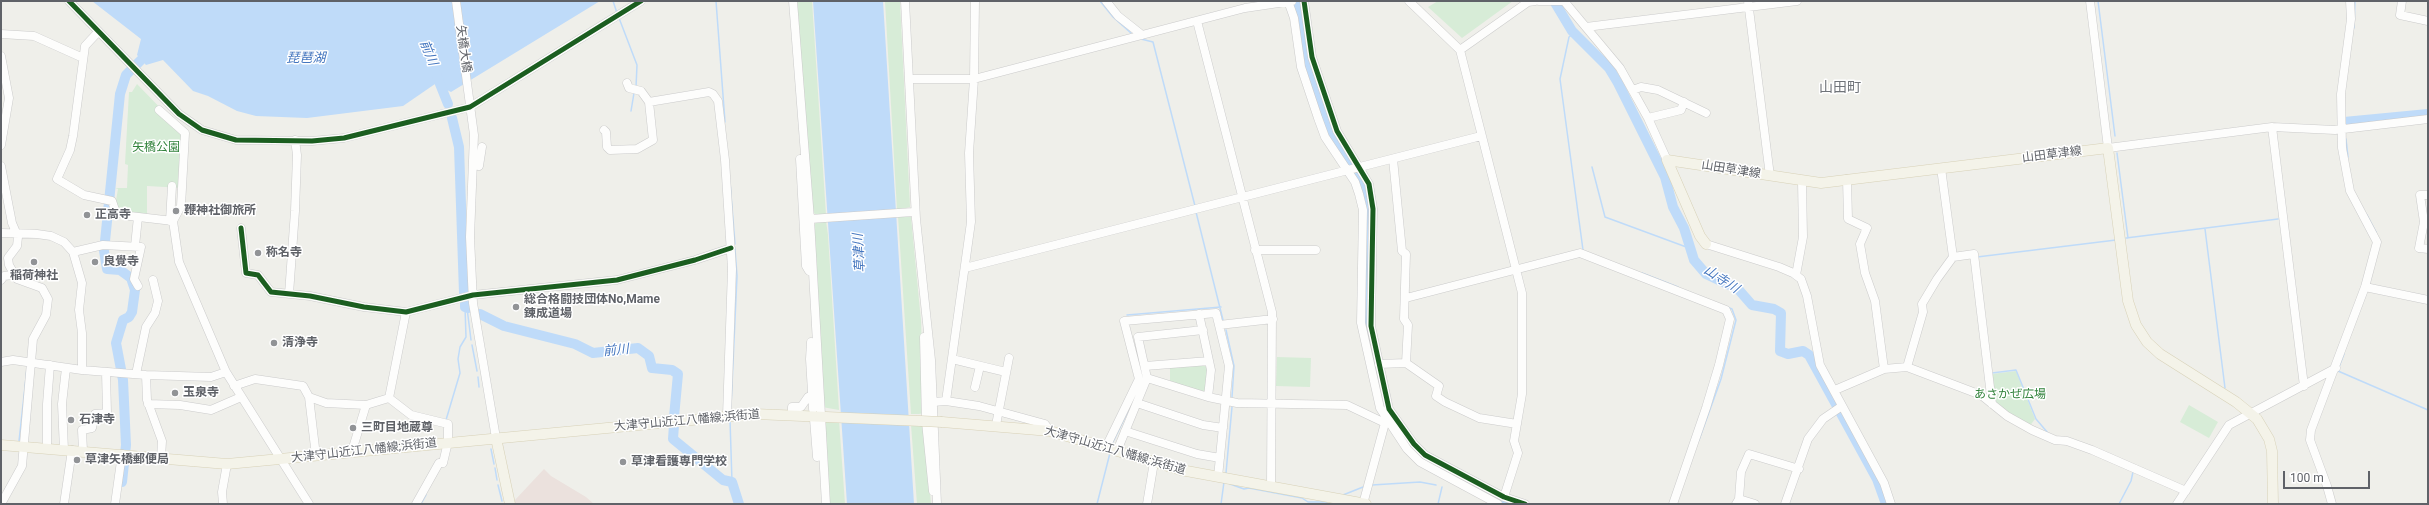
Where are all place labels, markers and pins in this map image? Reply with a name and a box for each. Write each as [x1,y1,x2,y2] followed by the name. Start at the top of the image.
[184,204,256,218] place label: 鞭神社御旅所
[171,206,181,216] marker: 鞭神社御旅所
[95,208,131,222] place label: 正高寺
[82,210,92,220] marker: 正高寺
[266,246,302,260] place label: 称名寺
[253,248,263,258] marker: 称名寺
[103,255,139,269] place label: 良覺寺
[29,257,39,267] marker: 稲荷神社
[90,257,100,267] marker: 良覺寺
[10,269,58,283] place label: 稲荷神社
[524,293,660,321] place label: 総合格闘技団体No,Mame 錬成道場
[511,302,521,312] marker: 総合格闘技団体No,Mame 錬成道場
[282,336,318,350] place label: 清浄寺
[269,338,279,348] marker: 清浄寺
[183,386,219,400] place label: 玉泉寺
[170,388,180,398] marker: 玉泉寺
[79,413,115,427] place label: 石津寺
[66,415,76,425] marker: 石津寺
[361,421,433,435] place label: 三町目地蔵尊
[348,423,358,433] marker: 三町目地蔵尊
[85,453,169,467] place label: 草津矢橋郵便局
[72,455,82,465] marker: 草津矢橋郵便局
[631,455,727,469] place label: 草津看護専門学校
[618,457,628,467] marker: 草津看護専門学校

